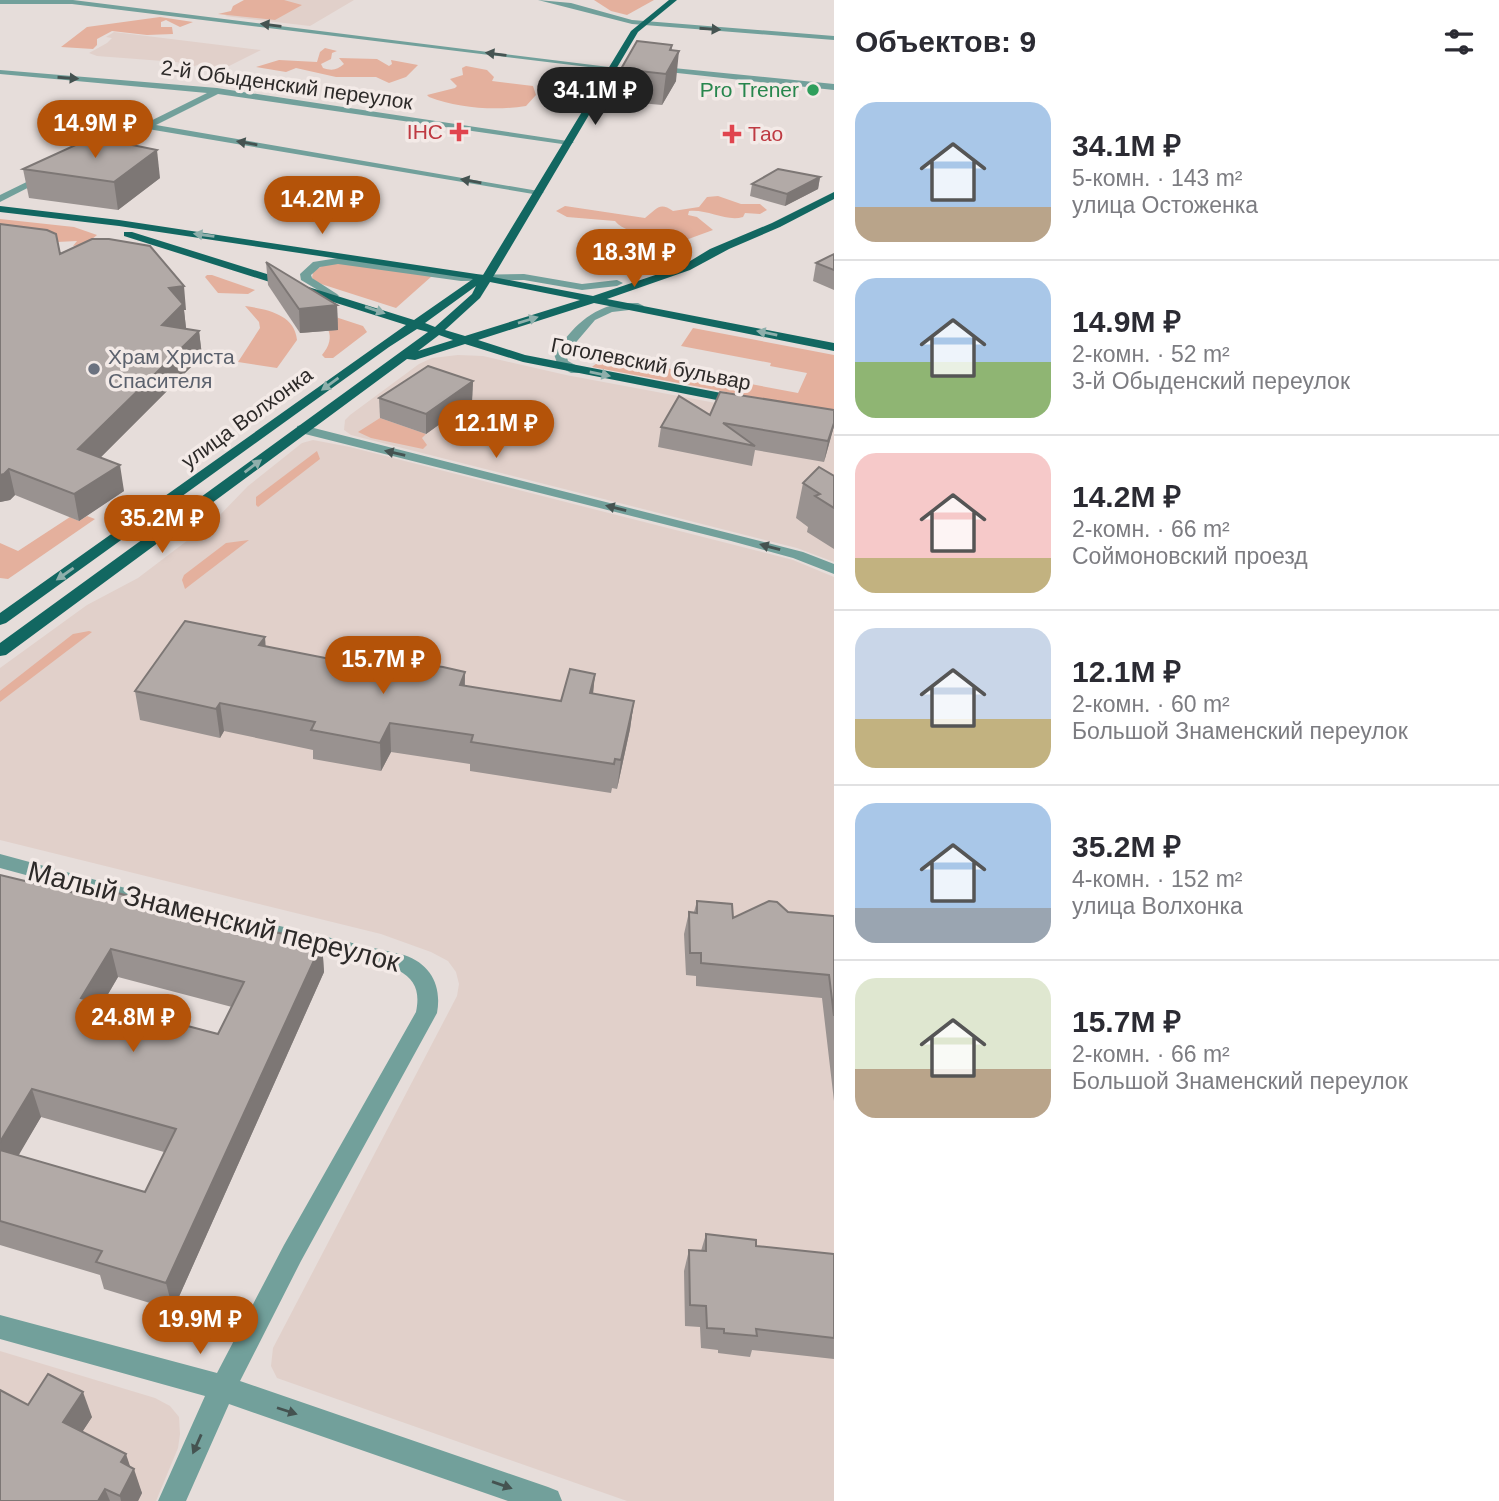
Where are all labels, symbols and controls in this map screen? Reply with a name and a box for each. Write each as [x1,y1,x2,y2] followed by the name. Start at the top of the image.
[259,20,281,31] one-way arrow
[1440,23,1478,61] icon: filters
[699,24,721,35] one-way arrow
[855,25,1036,58] text: Объектов: 9
[485,48,507,59] one-way arrow
[160,55,415,114] street label: 2-й Обыденский переулок
[530,68,660,127] pin: 34.1M ₽
[57,73,79,84] one-way arrow
[553,77,637,103] text: 34.1M ₽
[700,78,799,101] place label: Pro Trener
[805,82,821,98] marker: Pro Trener
[30,100,160,160] pin: 14.9M ₽
[53,110,137,136] text: 14.9M ₽
[407,120,443,143] place label: IHC
[449,122,469,142] marker: IHC
[748,122,783,145] place label: Тао
[722,124,742,144] marker: Тао
[1072,129,1181,162] text: 34.1M ₽
[911,130,995,214] icon: home
[236,137,258,148] one-way arrow
[1072,165,1243,191] text: 5-комн. · 143 m²
[460,175,482,186] one-way arrow
[257,176,387,236] pin: 14.2M ₽
[280,186,364,212] text: 14.2M ₽
[1072,192,1258,218] text: улица Остоженка
[193,230,215,241] one-way arrow
[569,230,699,289] pin: 18.3M ₽
[592,239,676,265] text: 18.3M ₽
[364,305,385,316] one-way arrow
[1072,305,1181,338] text: 14.9M ₽
[911,306,995,390] icon: home
[518,315,539,325] one-way arrow
[756,327,778,338] one-way arrow
[549,333,753,394] street label: Гоголевский бульвар
[1072,341,1230,367] text: 2-комн. · 52 m²
[108,345,235,392] place label: Храм Христа Спасителя
[86,361,102,377] marker: Храм Христа Спасителя
[177,362,317,473] street label: улица Волхонка
[1072,368,1350,394] text: 3-й Обыденский переулок
[589,369,611,380] one-way arrow
[321,377,339,391] one-way arrow
[431,400,561,460] pin: 12.1M ₽
[454,410,538,436] text: 12.1M ₽
[384,447,406,458] one-way arrow
[244,459,262,473] one-way arrow
[1072,480,1181,513] text: 14.2M ₽
[911,481,995,565] icon: home
[97,496,227,555] pin: 35.2M ₽
[605,502,627,513] one-way arrow
[120,505,204,531] text: 35.2M ₽
[1072,516,1230,542] text: 2-комн. · 66 m²
[759,541,781,552] one-way arrow
[1072,543,1308,569] text: Соймоновский проезд
[56,567,74,581] one-way arrow
[318,636,448,696] pin: 15.7M ₽
[341,646,425,672] text: 15.7M ₽
[1072,655,1181,688] text: 12.1M ₽
[911,656,995,740] icon: home
[1072,691,1230,717] text: 2-комн. · 60 m²
[1072,718,1408,744] text: Большой Знаменский переулок
[1072,830,1181,863] text: 35.2M ₽
[911,831,995,915] icon: home
[25,855,404,978] street label: Малый Знаменский переулок
[1072,866,1243,892] text: 4-комн. · 152 m²
[1072,893,1243,919] text: улица Волхонка
[68,995,198,1054] pin: 24.8M ₽
[91,1004,175,1030] text: 24.8M ₽
[1072,1005,1181,1038] text: 15.7M ₽
[911,1006,995,1090] icon: home
[1072,1041,1230,1067] text: 2-комн. · 66 m²
[1072,1068,1408,1094] text: Большой Знаменский переулок
[135,1296,265,1356] pin: 19.9M ₽
[158,1306,242,1332] text: 19.9M ₽
[276,1406,297,1416] one-way arrow
[191,1434,203,1454] one-way arrow
[491,1480,512,1491] one-way arrow

